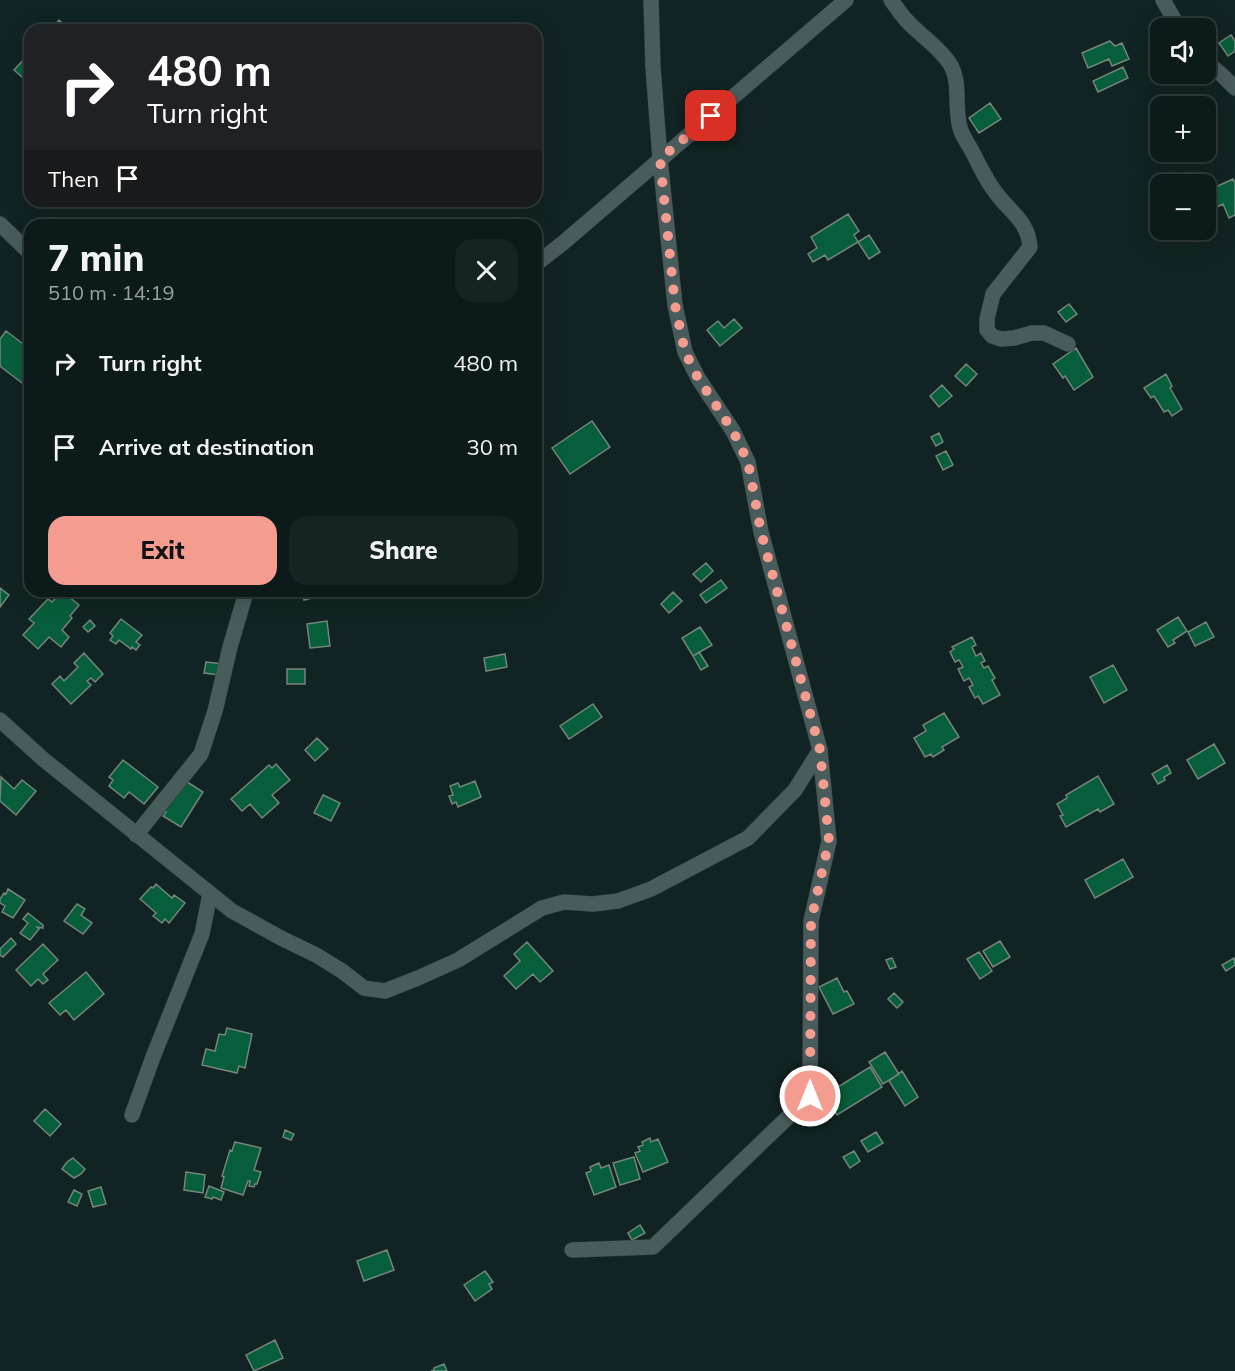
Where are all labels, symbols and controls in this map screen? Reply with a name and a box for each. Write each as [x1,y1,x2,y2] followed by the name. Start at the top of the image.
[1150,18,1216,240] map controls
[1150,18,1216,84] button: sound
[147,44,272,97] text: 480 m
[48,48,126,126] icon: right
[685,90,736,141] pin
[147,96,267,130] text: Turn right
[1150,96,1216,162] button: +
[694,99,727,132] icon: arrive
[111,162,144,195] icon: arrive
[48,165,99,193] text: Then
[1150,174,1216,240] button: −
[48,235,144,280] text: 7 min
[455,239,518,302] button: close
[48,280,174,305] text: 510 m · 14:19
[48,347,81,380] icon: right
[99,349,202,377] text: Turn right
[453,349,518,377] text: 480 m
[48,431,81,464] icon: arrive
[99,433,314,461] text: Arrive at destination
[467,433,518,461] text: 30 m
[48,516,277,585] button: Exit
[289,516,518,585] button: Share
[778,1064,842,1128] position arrow

